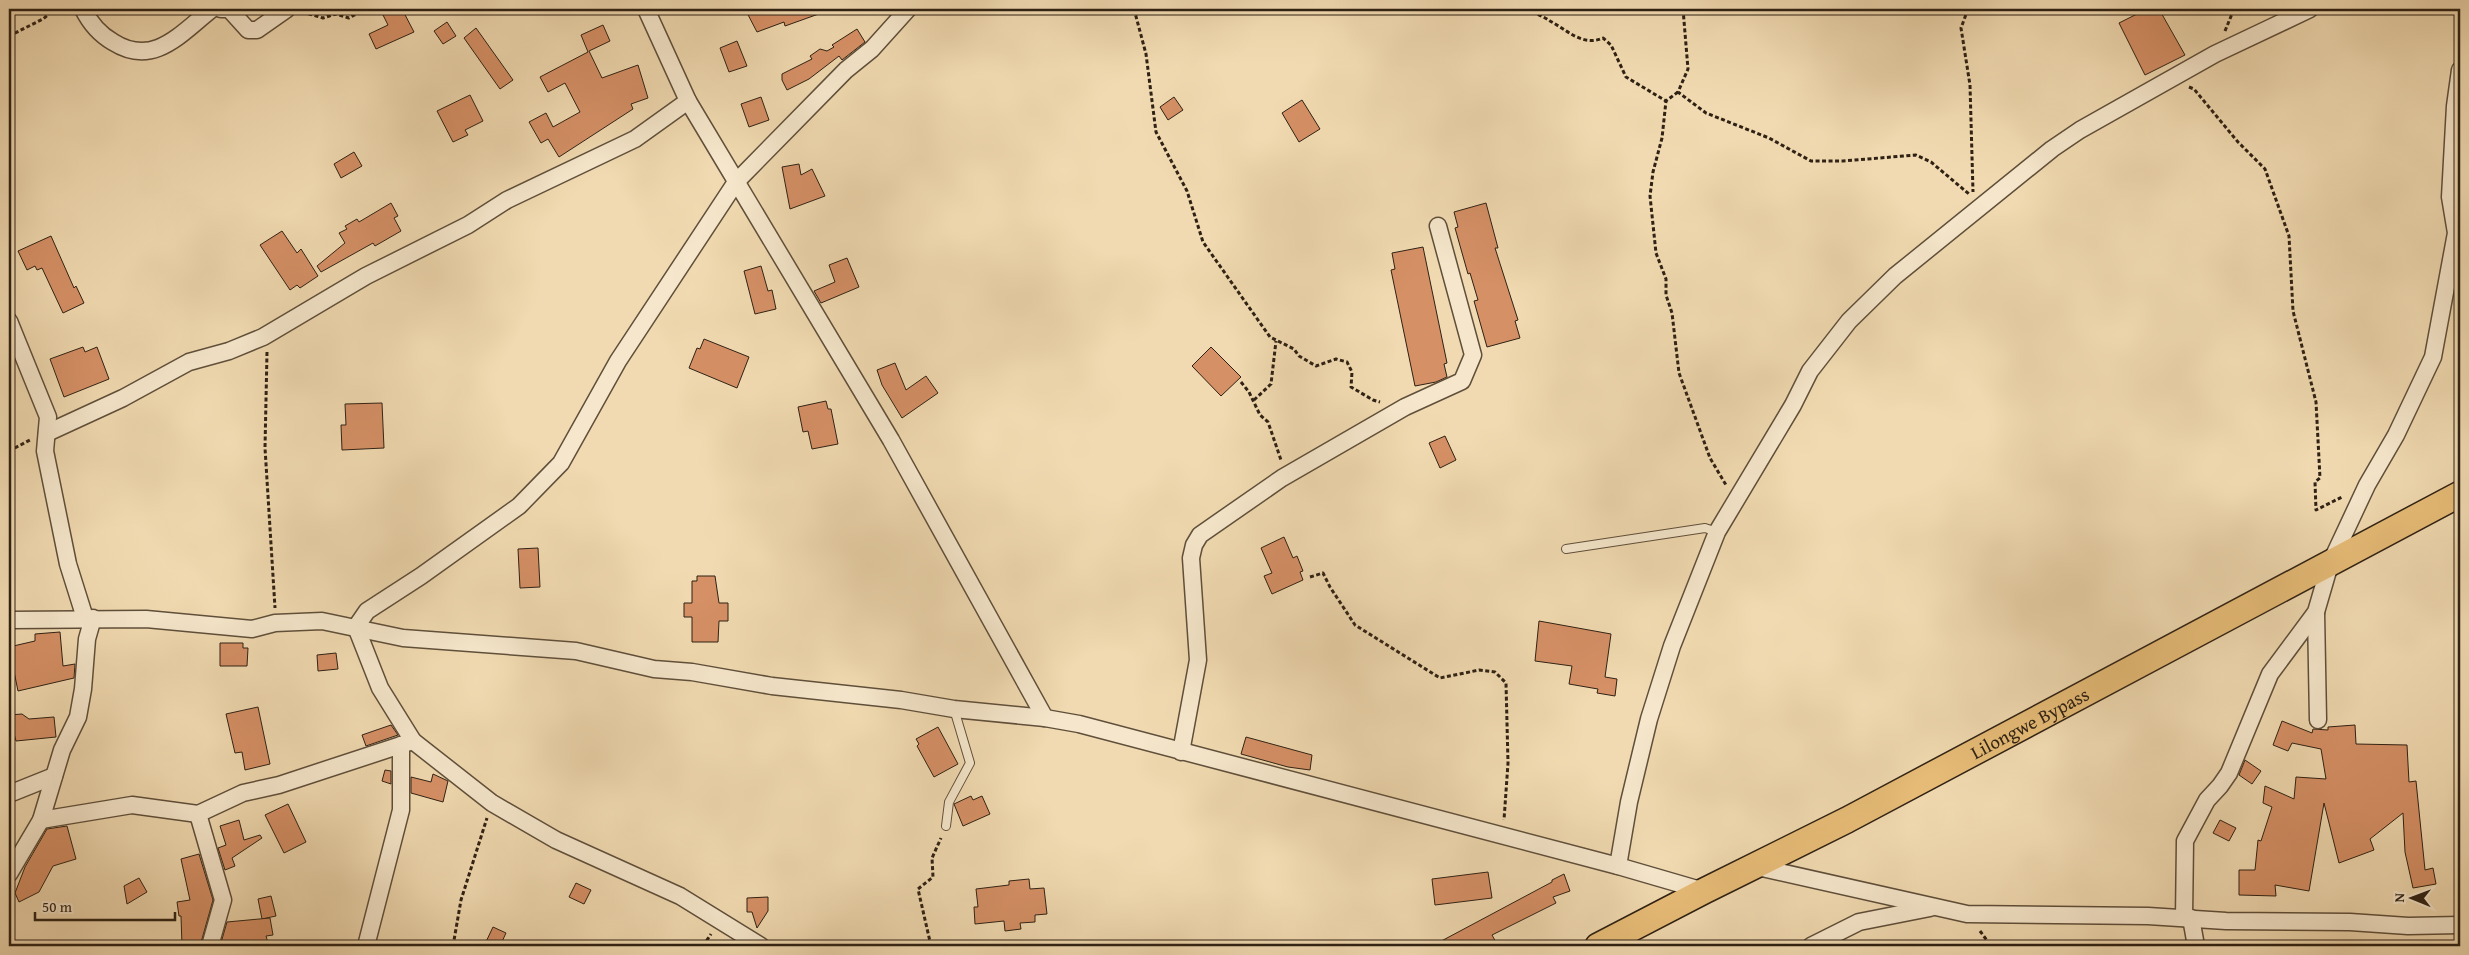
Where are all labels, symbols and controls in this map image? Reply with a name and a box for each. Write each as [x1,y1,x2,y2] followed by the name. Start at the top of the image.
[1965,680,2094,766] street label: Lilongwe Bypass
[2386,872,2436,922] north arrow
[35,890,175,922] scale bar
[2389,892,2409,903] text: N
[42,896,73,917] text: 50 m

